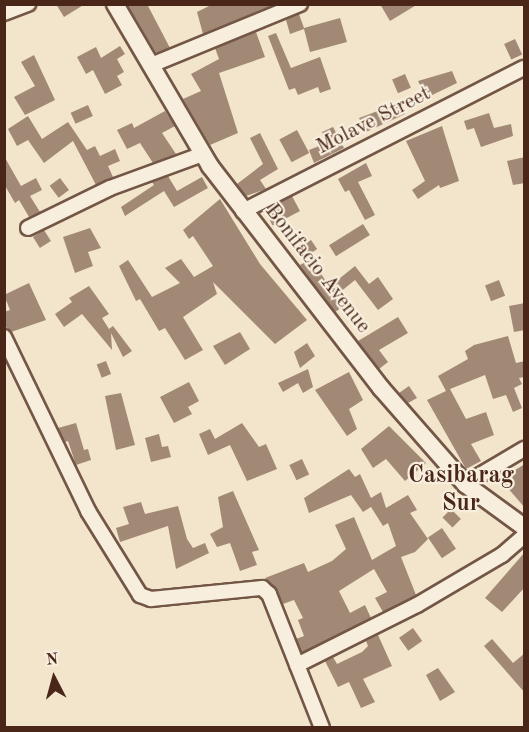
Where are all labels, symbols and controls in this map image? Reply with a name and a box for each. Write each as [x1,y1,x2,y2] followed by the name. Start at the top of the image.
[313,81,435,161] street label: Molave Street
[259,199,375,339] street label: Bonifacio Avenue
[408,463,514,519] district label: Casibarag Sur
[24,648,84,708] north arrow
[45,652,59,669] text: N

